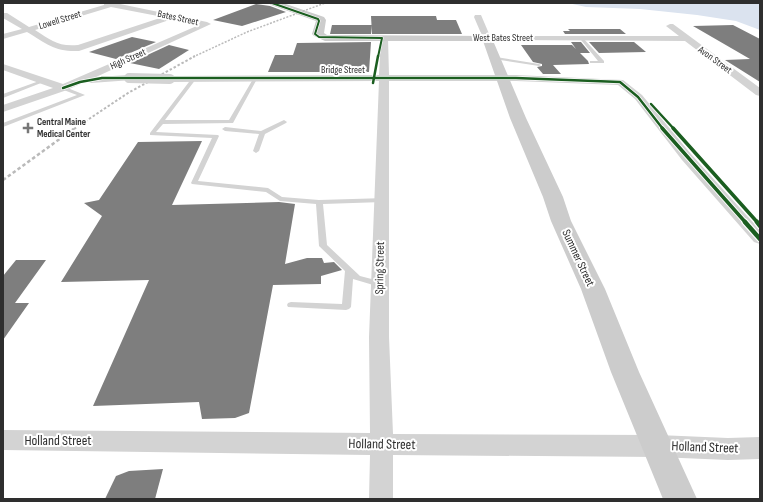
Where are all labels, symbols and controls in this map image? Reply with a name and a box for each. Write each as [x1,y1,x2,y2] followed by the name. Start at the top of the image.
[37,8,83,32] street label: Lowell Street
[156,8,200,28] street label: Bates Street
[473,32,533,44] street label: West Bates Street
[695,43,734,76] street label: Avon Street
[108,46,148,72] street label: High Street
[321,64,365,76] street label: Bridge Street
[37,116,90,140] place label: Central Maine Medical Center
[22,122,34,134] marker: Central Maine Medical Center
[558,227,598,289] street label: Summer Street
[372,241,388,295] street label: Spring Street
[24,432,92,449] street label: Holland Street
[348,435,416,453] street label: Holland Street
[671,437,739,457] street label: Holland Street

